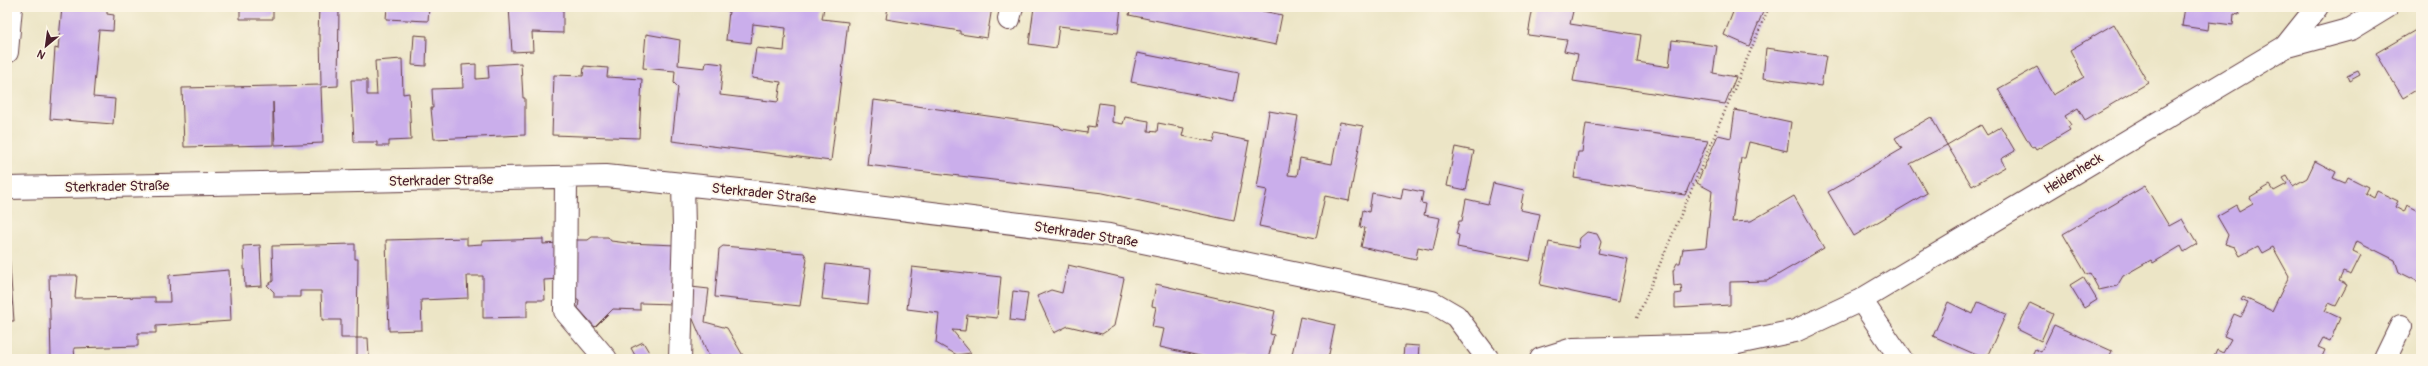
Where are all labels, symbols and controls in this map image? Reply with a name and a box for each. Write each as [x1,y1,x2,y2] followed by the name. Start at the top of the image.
[26,26,66,66] north arrow
[34,47,48,62] text: N
[2041,149,2106,198] street label: Heidenheck
[388,171,494,190] street label: Sterkrader Straße
[64,177,170,196] street label: Sterkrader Straße
[711,180,817,207] street label: Sterkrader Straße
[1033,218,1139,251] street label: Sterkrader Straße

